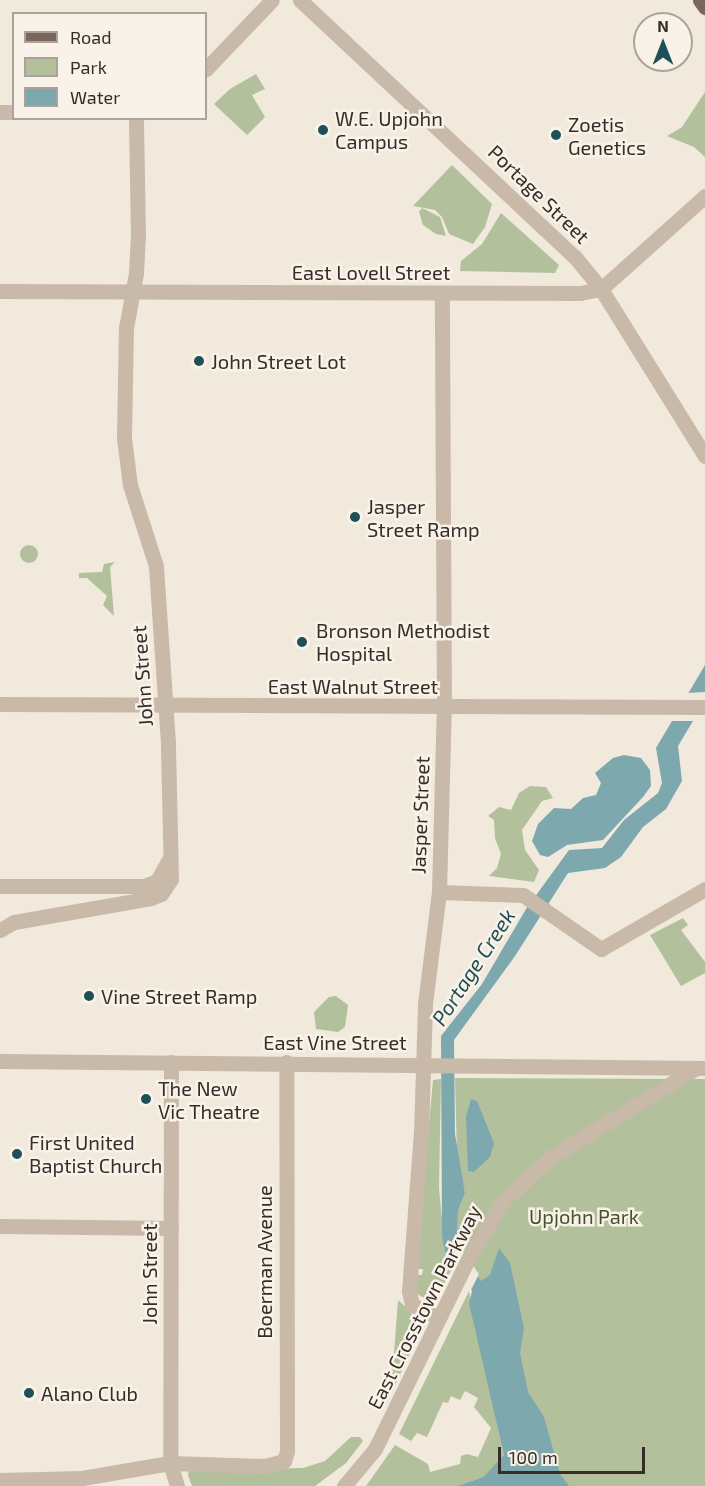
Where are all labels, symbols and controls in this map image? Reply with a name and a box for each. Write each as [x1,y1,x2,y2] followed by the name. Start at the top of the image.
[12,12,207,120] legend
[633,12,693,72] north arrow
[657,16,669,35] text: N
[70,26,111,48] text: Road
[70,56,107,78] text: Park
[70,86,120,108] text: Water
[335,106,443,153] place label: W.E. Upjohn Campus
[568,112,646,159] place label: Zoetis Genetics
[316,123,330,137] marker: W.E. Upjohn Campus
[549,128,563,142] marker: Zoetis Genetics
[483,140,595,248] street label: Portage Street
[291,260,451,284] street label: East Lovell Street
[211,349,346,373] place label: John Street Lot
[192,354,206,368] marker: John Street Lot
[367,494,479,541] place label: Jasper Street Ramp
[348,510,362,524] marker: Jasper Street Ramp
[316,618,490,665] place label: Bronson Methodist Hospital
[126,625,158,727] street label: John Street
[293,633,311,651] marker: Bronson Methodist Hospital
[268,674,438,698] street label: East Walnut Street
[406,755,434,875] street label: Jasper Street
[426,904,520,1030] water label: Portage Creek
[101,984,257,1008] place label: Vine Street Ramp
[82,989,96,1003] marker: Vine Street Ramp
[263,1030,407,1054] street label: East Vine Street
[158,1076,260,1123] place label: The New Vic Theatre
[139,1092,153,1106] marker: The New Vic Theatre
[29,1130,162,1177] place label: First United Baptist Church
[10,1147,24,1161] marker: First United Baptist Church
[252,1185,276,1339] street label: Boerman Avenue
[362,1201,486,1413] street label: East Crosstown Parkway
[529,1204,639,1228] park label: Upjohn Park
[137,1223,161,1325] street label: John Street
[41,1381,138,1405] place label: Alano Club
[22,1386,36,1400] marker: Alano Club
[501,1435,648,1473] scale bar
[509,1446,558,1468] text: 100 m

